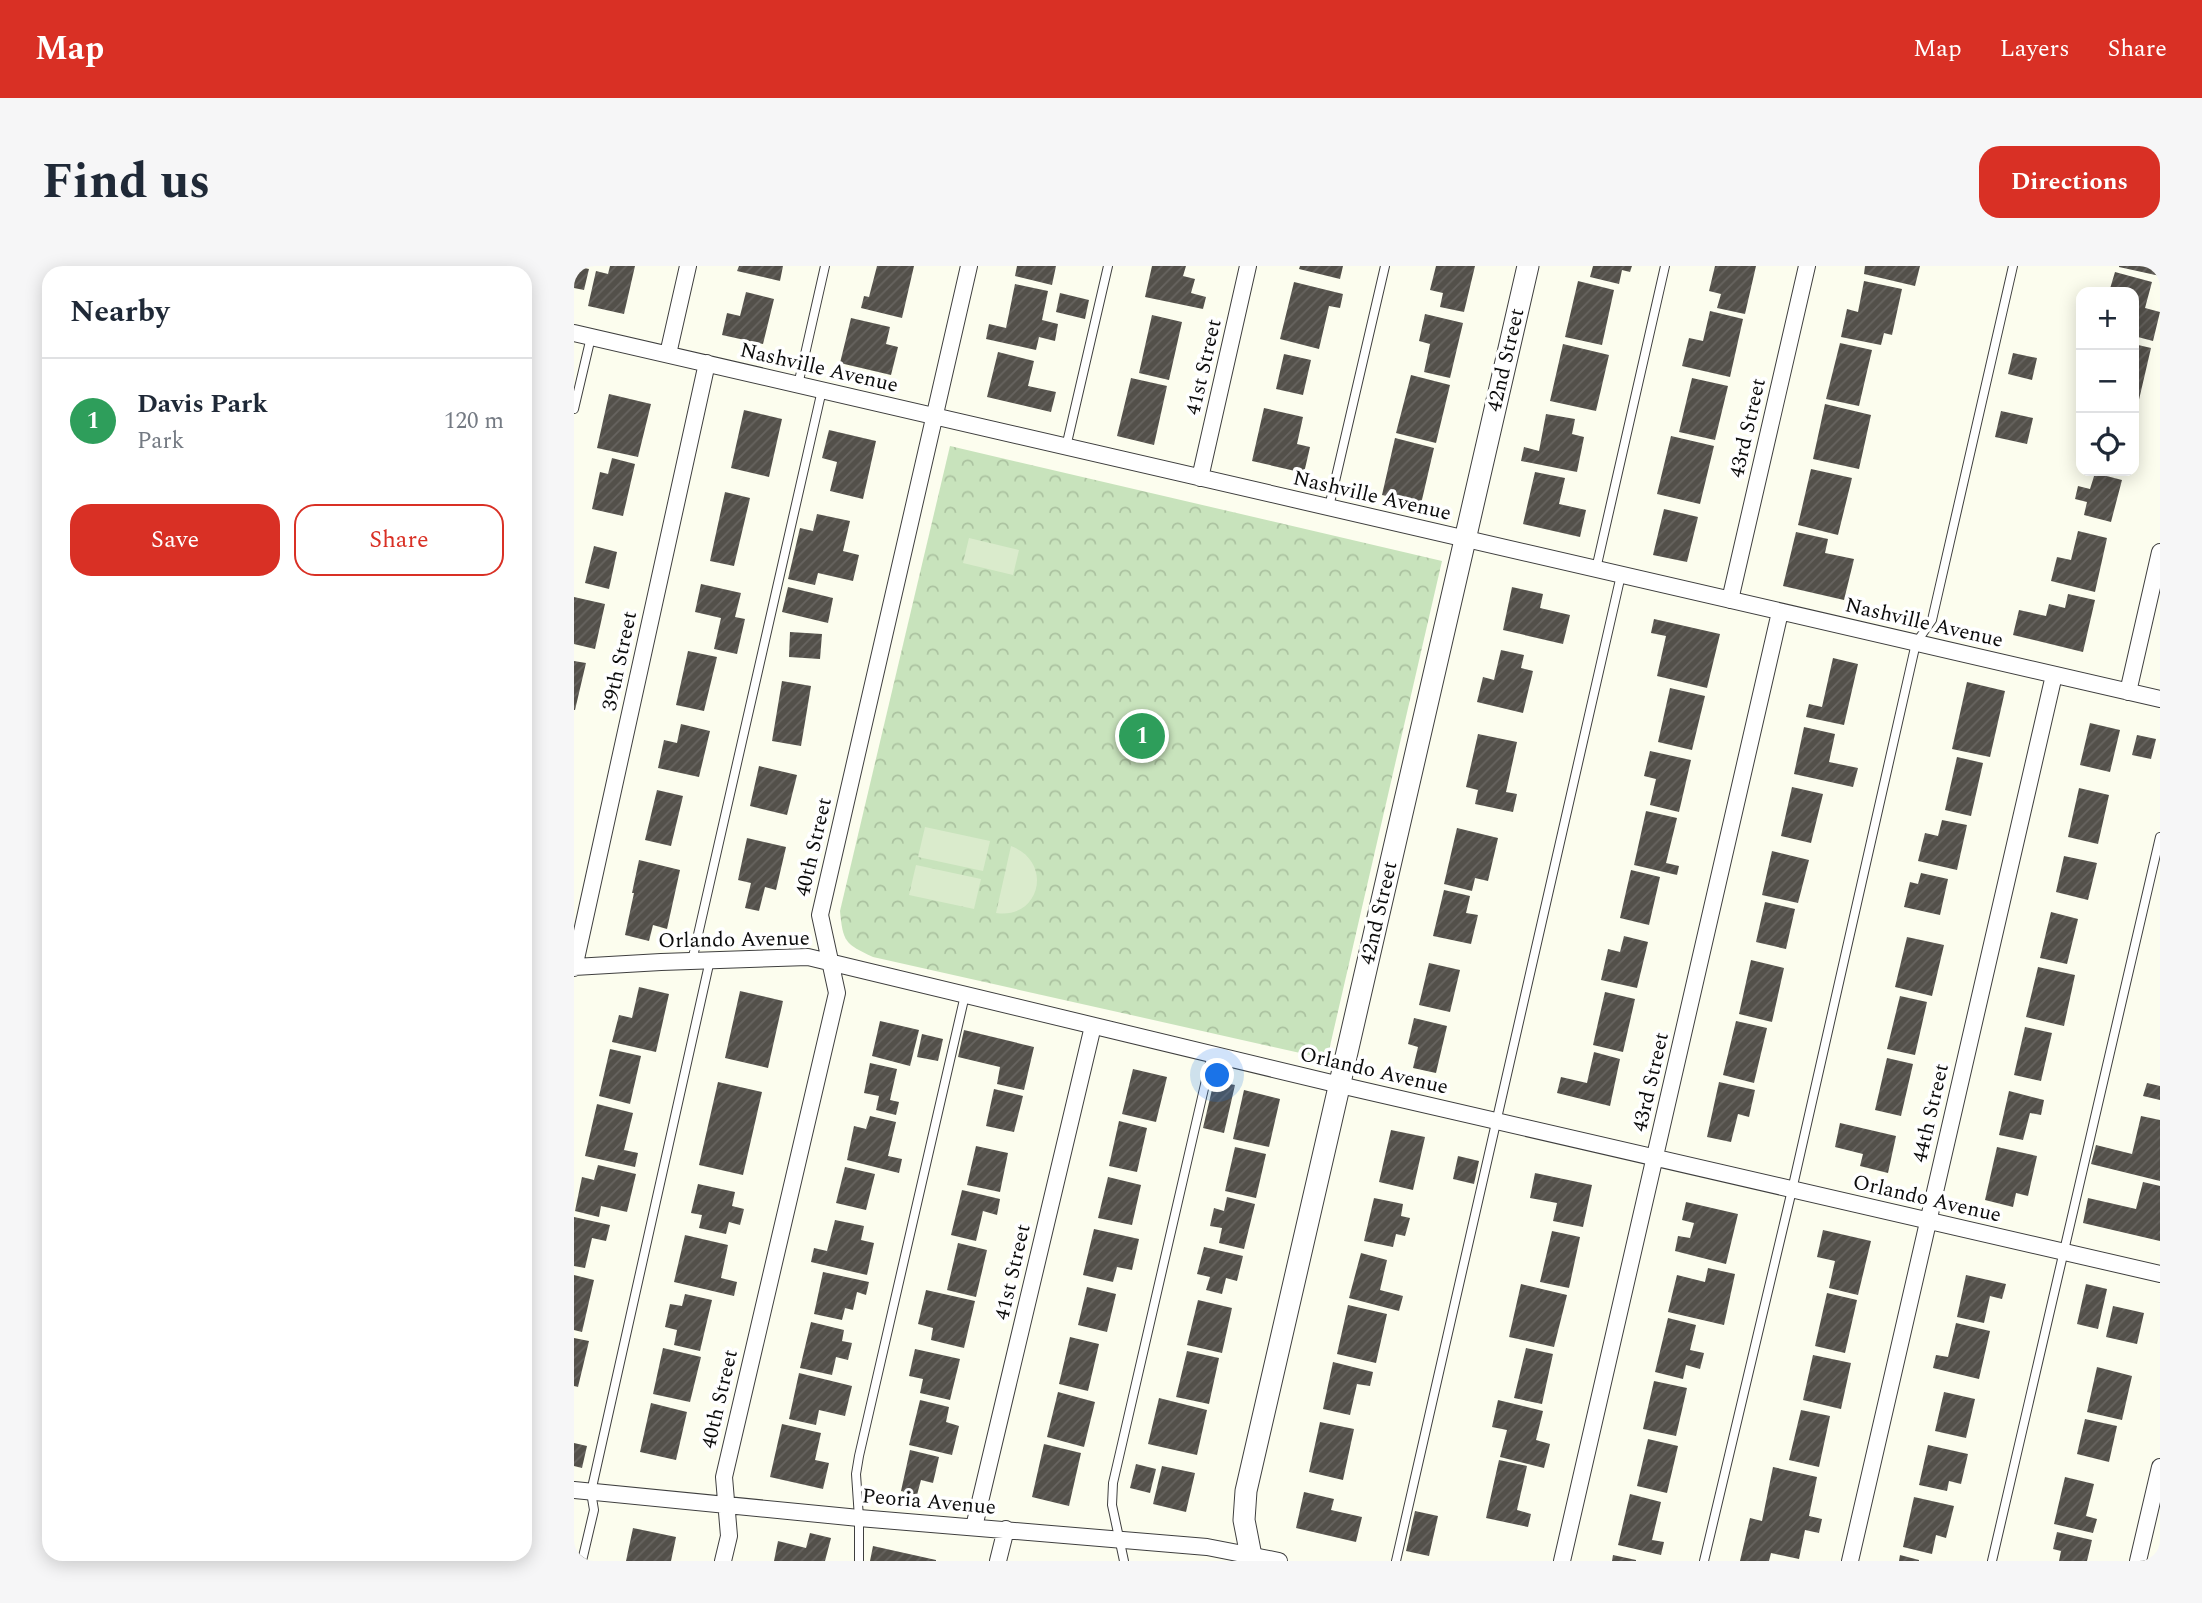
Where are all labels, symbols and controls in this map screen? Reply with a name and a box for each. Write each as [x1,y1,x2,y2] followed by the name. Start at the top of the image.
[35,24,104,74] text: Map
[1913,31,1962,67] text: Map
[2000,31,2070,67] text: Layers
[2108,31,2167,67] text: Share
[42,145,210,220] text: Find us
[1979,146,2160,218] button: Directions
[2076,287,2139,476] map controls
[2076,287,2139,350] button: +
[70,289,169,335] text: Nearby
[1479,305,1533,415] street label: 42nd Street
[1177,316,1231,418] street label: 41st Street
[737,334,901,402] street label: Nashville Avenue
[2076,350,2139,413] button: −
[1721,375,1775,481] street label: 43rd Street
[137,384,268,424] text: Davis Park
[87,404,99,439] text: 1
[444,404,504,439] text: 120 m
[2076,413,2139,476] button: locate
[137,424,184,459] text: Park
[1290,462,1454,530] street label: Nashville Avenue
[70,504,280,576] button: Save
[294,504,504,576] button: Share
[1842,589,2006,657] street label: Nashville Avenue
[594,608,646,714] street label: 39th Street
[1119,710,1165,762] pin: 1
[787,794,841,900] street label: 40th Street
[1352,858,1406,968] street label: 42nd Street
[658,923,810,957] street label: Orlando Avenue
[1624,1029,1678,1135] street label: 43rd Street
[1297,1038,1451,1104] street label: Orlando Avenue
[1200,1058,1234,1092] your location
[1904,1060,1958,1166] street label: 44th Street
[1850,1166,2004,1232] street label: Orlando Avenue
[986,1221,1040,1323] street label: 41st Street
[693,1346,747,1452] street label: 40th Street
[861,1480,997,1524] street label: Peoria Avenue

